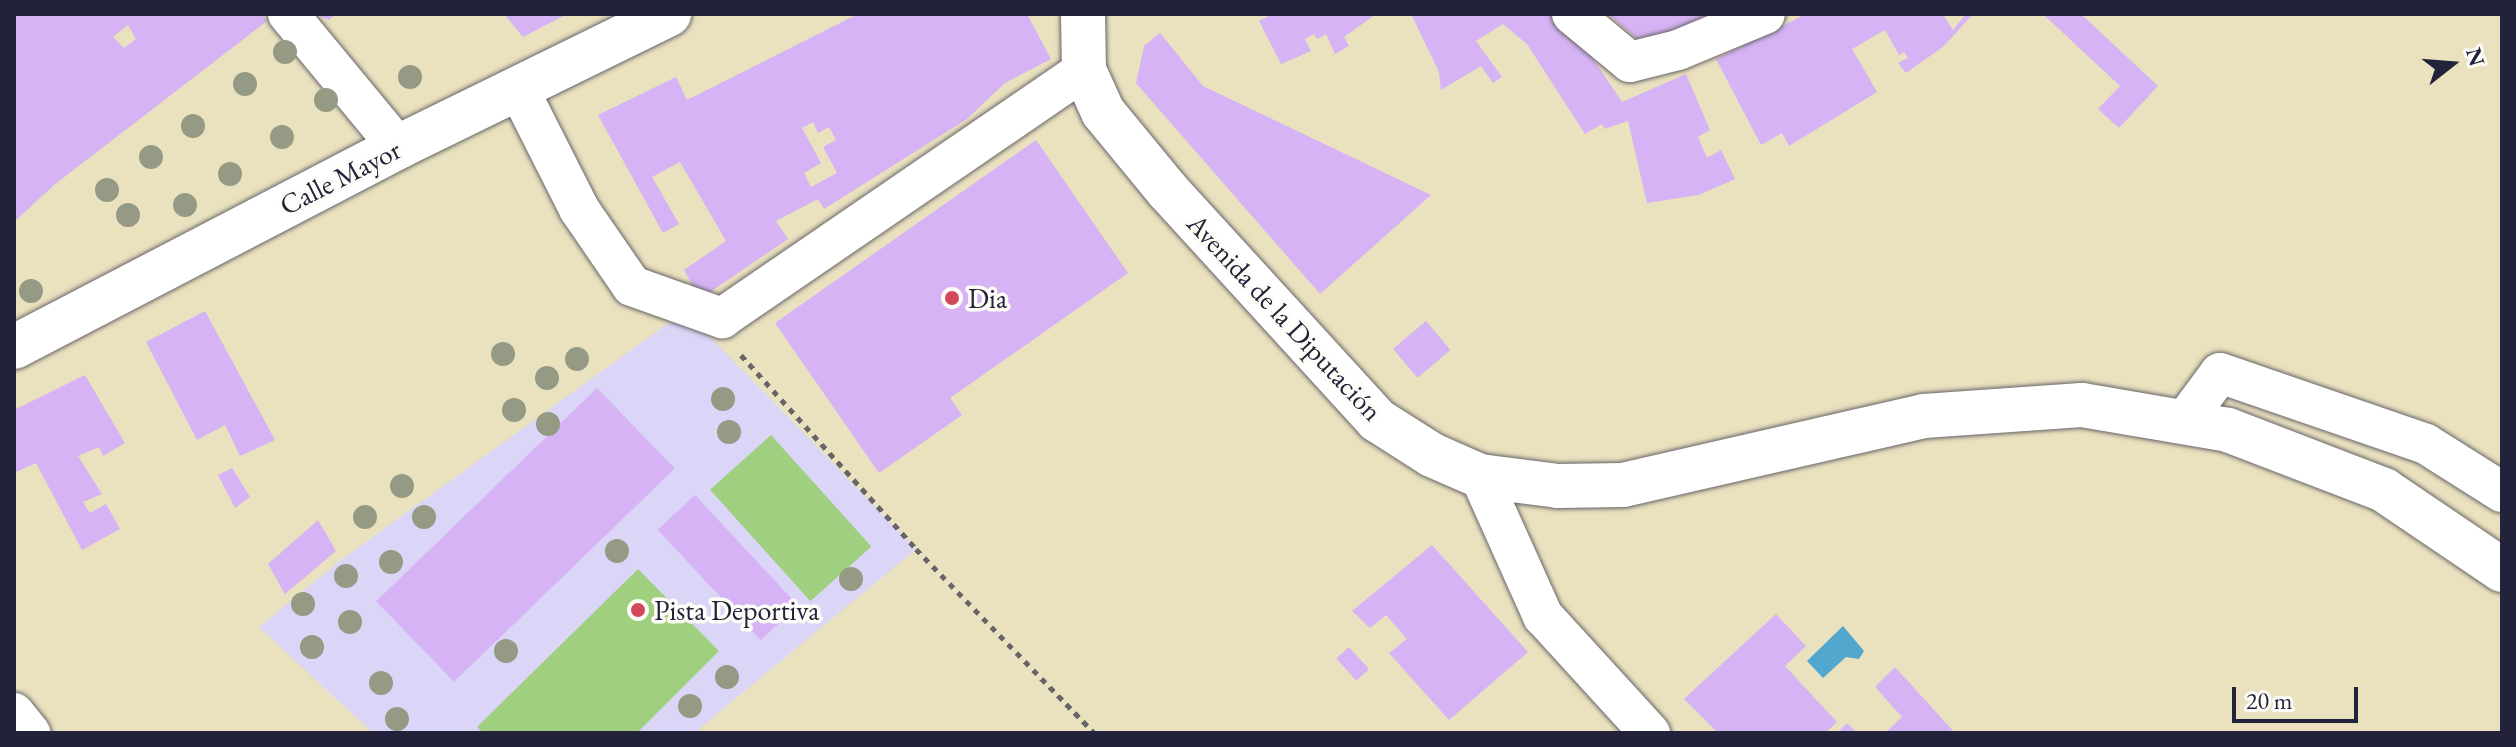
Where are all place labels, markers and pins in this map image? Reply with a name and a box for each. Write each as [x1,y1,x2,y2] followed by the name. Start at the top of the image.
[968,281,1007,315] place label: Dia
[943,289,961,307] marker: Dia
[654,593,819,627] place label: Pista Deportiva
[629,601,647,619] marker: Pista Deportiva

